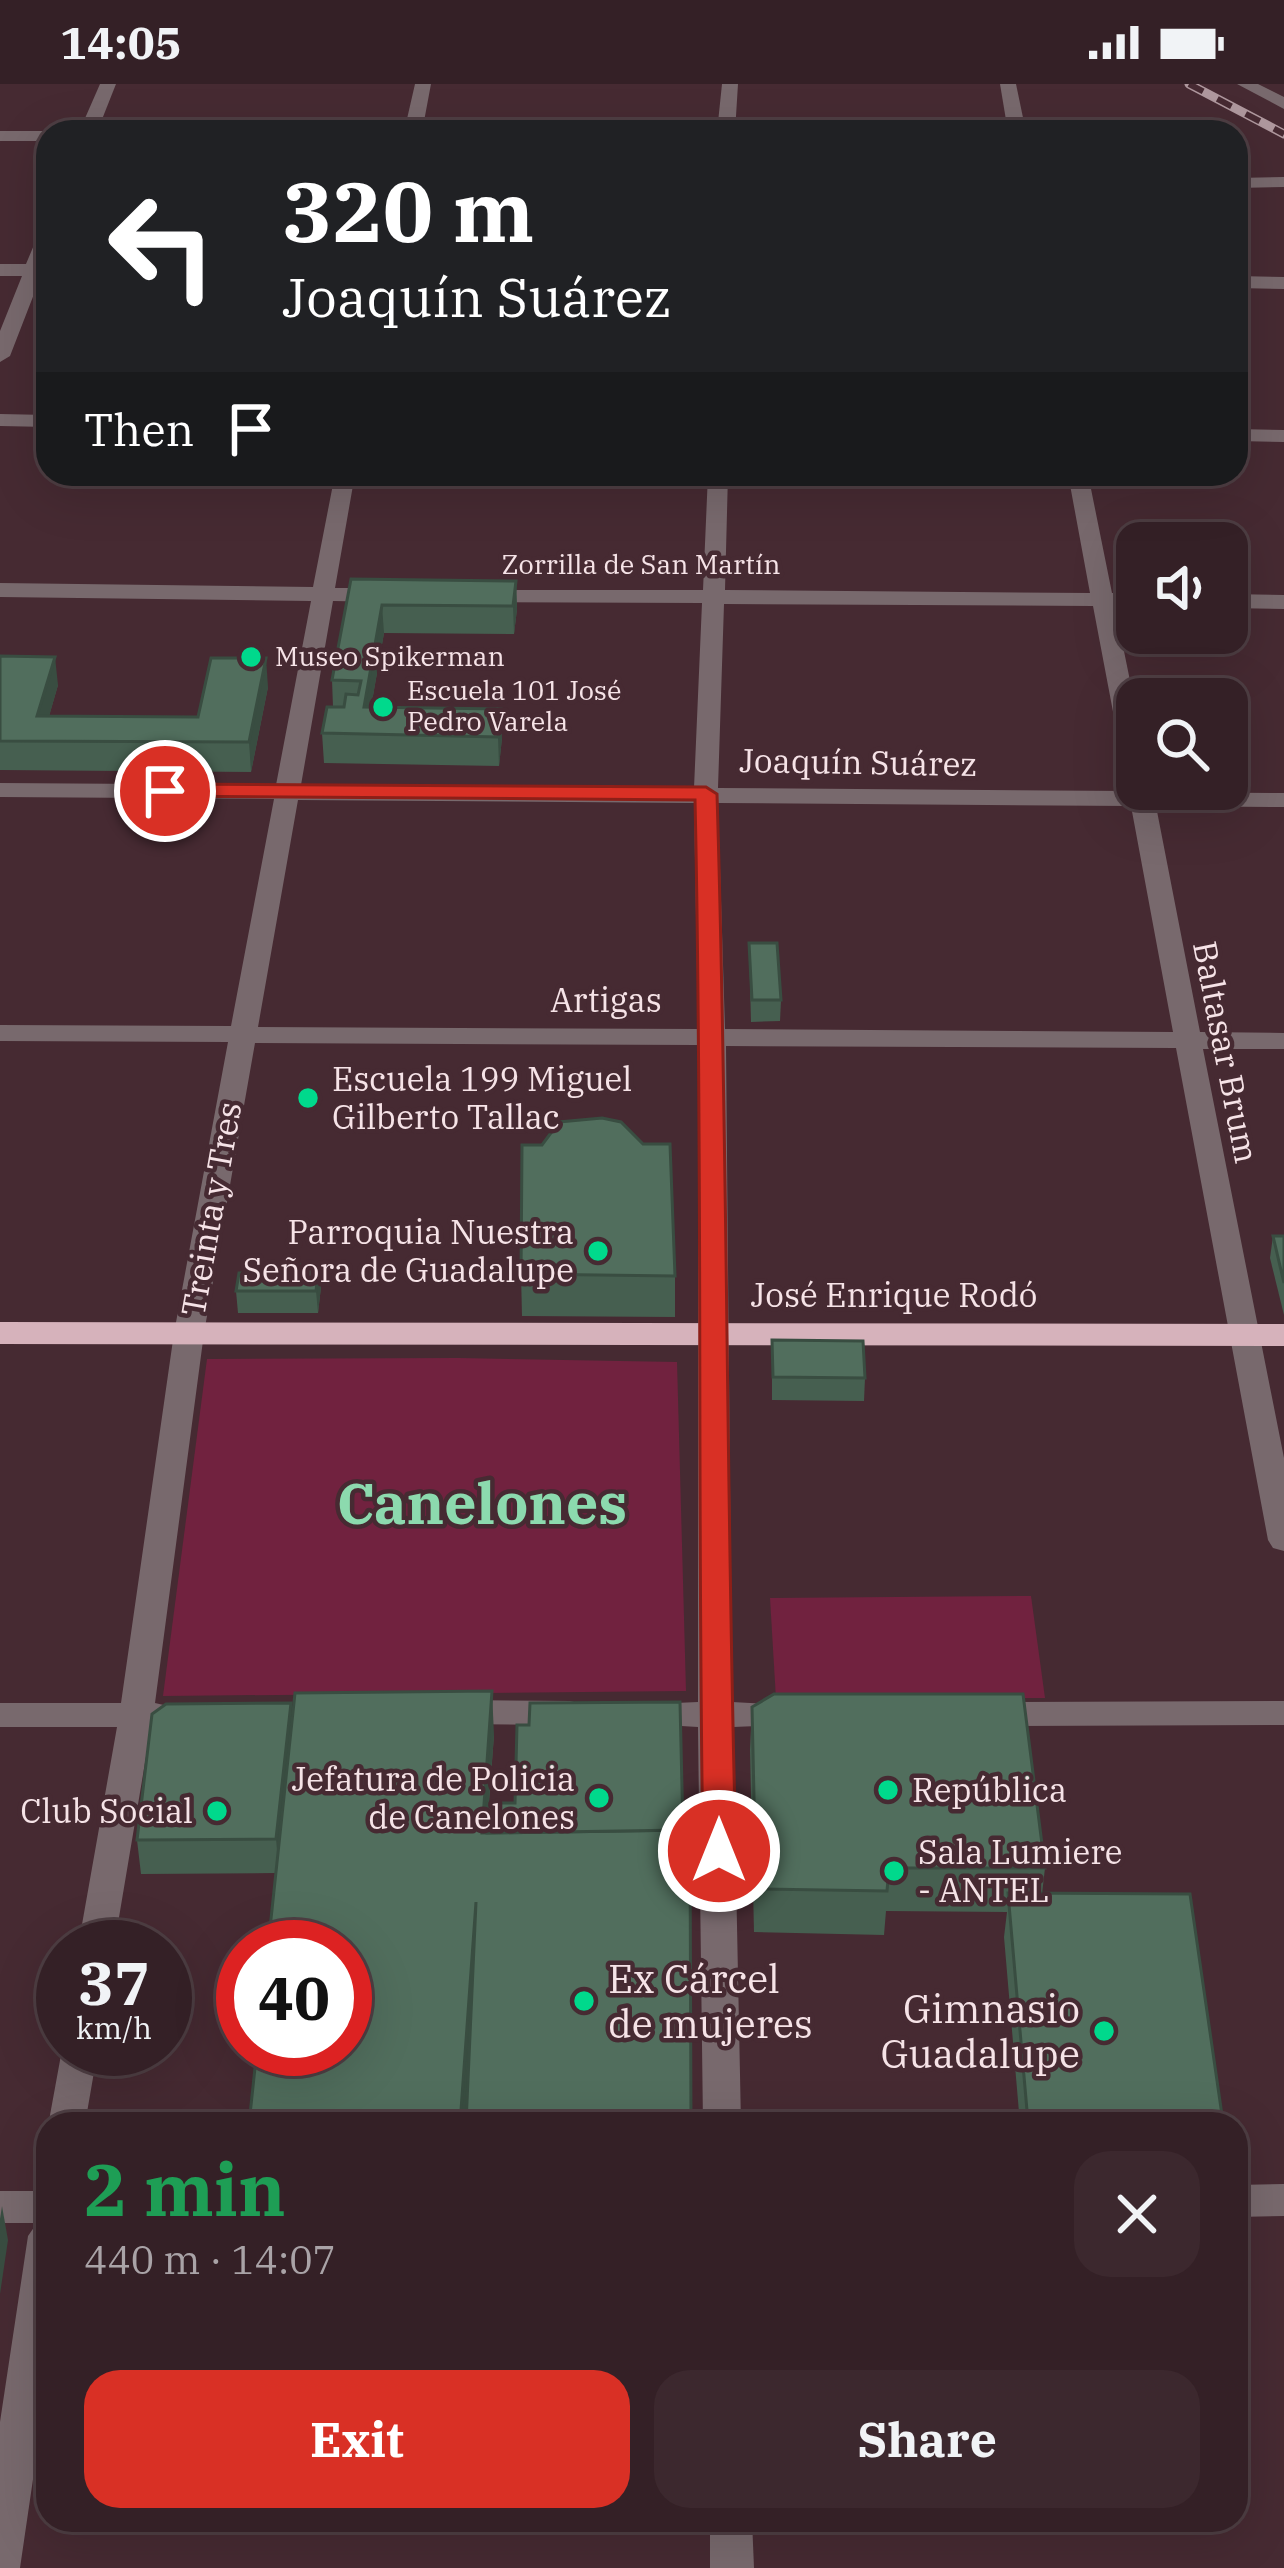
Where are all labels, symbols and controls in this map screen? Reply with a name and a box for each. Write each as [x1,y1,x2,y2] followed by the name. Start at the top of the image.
[60,13,182,71] text: 14:05
[282,156,534,265] text: 320 m
[84,168,240,324] icon: left
[282,262,671,332] text: Joaquín Suárez
[218,396,284,462] icon: arrive
[84,400,194,458] text: Then
[1116,522,1248,810] map controls
[1116,522,1248,654] button: sound
[501,546,781,581] street label: Zorrilla de San Martín
[275,638,505,673] place label: Museo Spikerman
[238,644,264,670] marker: Museo Spikerman
[407,672,622,738] place label: Escuela 101 José Pedro Varela
[1116,678,1248,810] button: search
[370,694,396,720] marker: Escuela 101 José Pedro Varela
[739,738,977,785] street label: Joaquín Suárez
[114,740,216,842] pin
[132,758,198,824] icon: arrive
[1184,937,1269,1167] street label: Baltasar Brum
[550,978,662,1021] street label: Artigas
[332,1057,632,1138] place label: Escuela 199 Miguel Gilberto Tallac
[295,1085,321,1111] marker: Escuela 199 Miguel Gilberto Tallac
[171,1098,251,1319] street label: Treinta y Tres
[243,1210,574,1291] place label: Parroquia Nuestra Señora de Guadalupe
[585,1238,611,1264] marker: Parroquia Nuestra Señora de Guadalupe
[751,1273,1037,1316] street label: José Enrique Rodó
[337,1466,627,1540] district label: Canelones
[291,1757,575,1838] place label: Jefatura de Policia de Canelones
[912,1768,1067,1811] place label: República
[875,1777,901,1803] marker: República
[586,1785,612,1811] marker: Jefatura de Policia de Canelones
[656,1788,782,1914] position arrow
[20,1789,193,1832] place label: Club Social
[204,1798,230,1824] marker: Club Social
[918,1830,1123,1911] place label: Sala Lumiere - ANTEL
[881,1858,907,1884] marker: Sala Lumiere - ANTEL
[216,1920,372,2076] speed limit sign: 40
[78,1943,150,2022] text: 37
[608,1953,813,2049] place label: Ex Cárcel de mujeres
[880,1983,1080,2079] place label: Gimnasio Guadalupe
[571,1988,597,2014] marker: Ex Cárcel de mujeres
[76,2008,152,2047] text: km/h
[1091,2018,1117,2044] marker: Gimnasio Guadalupe
[84,2142,286,2236] text: 2 min
[1074,2151,1200,2277] button: close
[84,2234,336,2285] text: 440 m · 14:07
[84,2370,630,2508] button: Exit
[654,2370,1200,2508] button: Share

